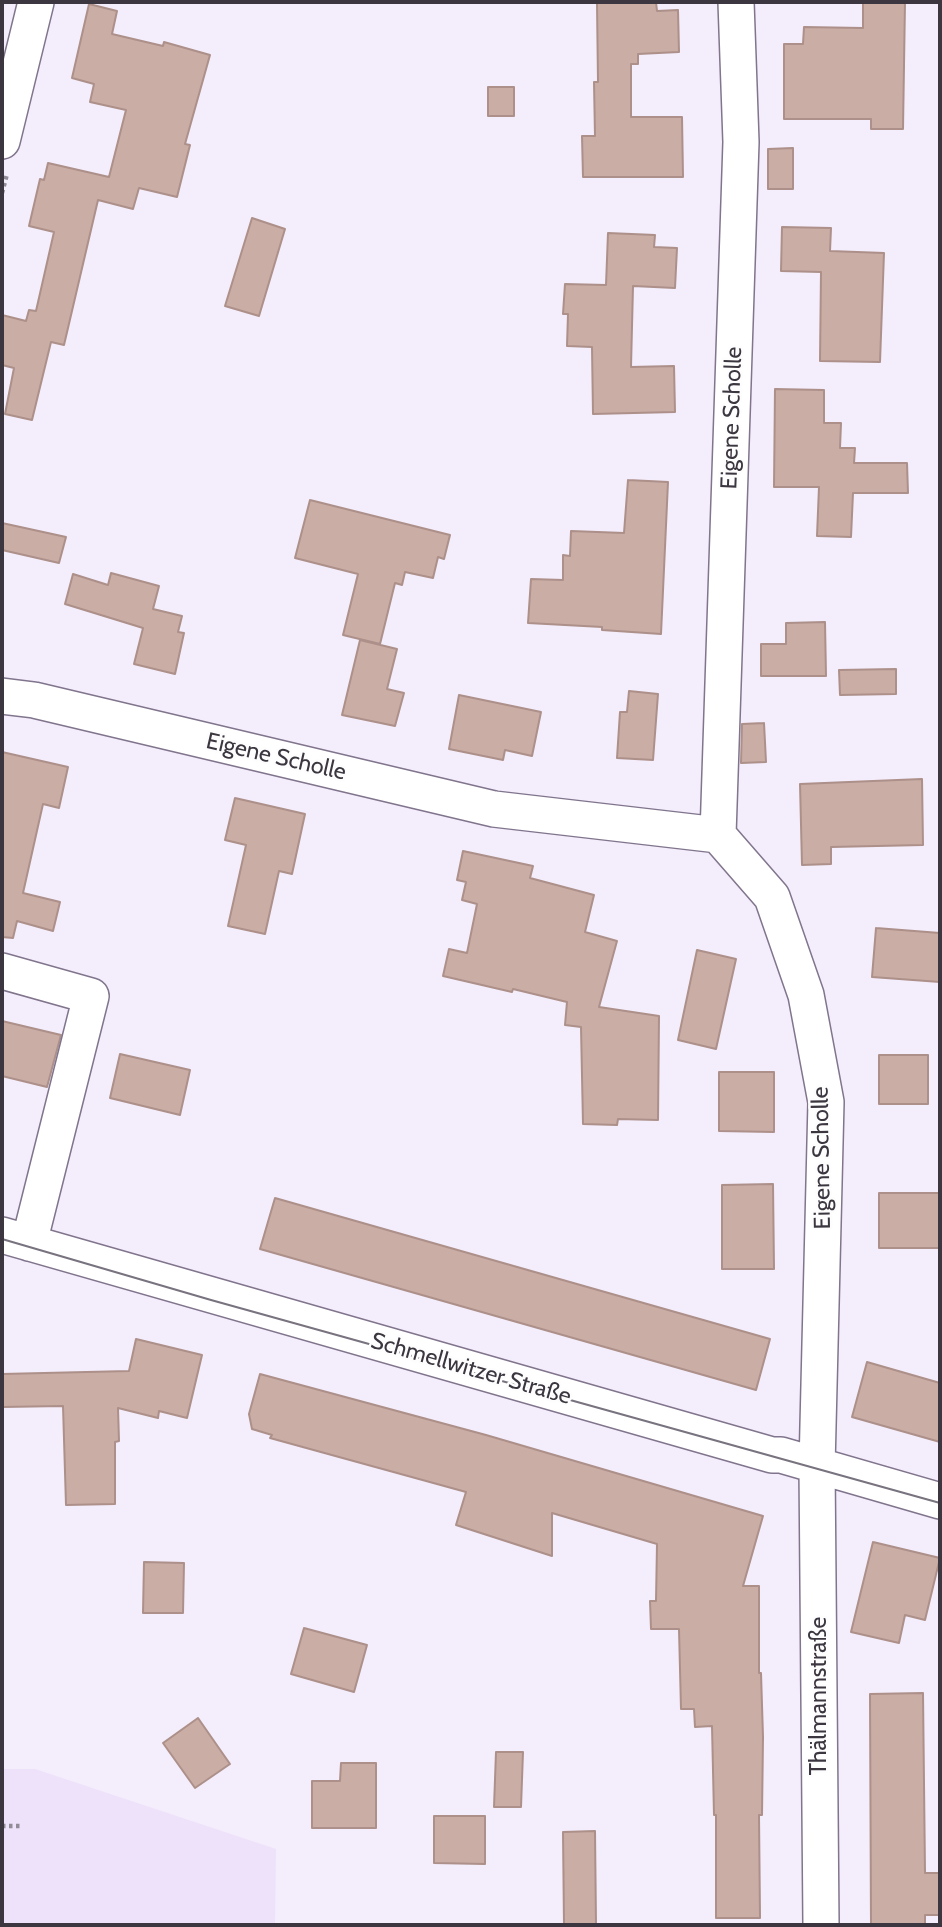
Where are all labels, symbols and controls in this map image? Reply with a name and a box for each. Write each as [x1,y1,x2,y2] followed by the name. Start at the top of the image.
[716,346,748,490] street label: Eigene Scholle
[203,728,349,786] street label: Eigene Scholle
[807,1086,837,1230] street label: Eigene Scholle
[368,1327,574,1411] street label: Schmellwitzer Straße
[805,1617,833,1775] street label: Thälmannstraße

